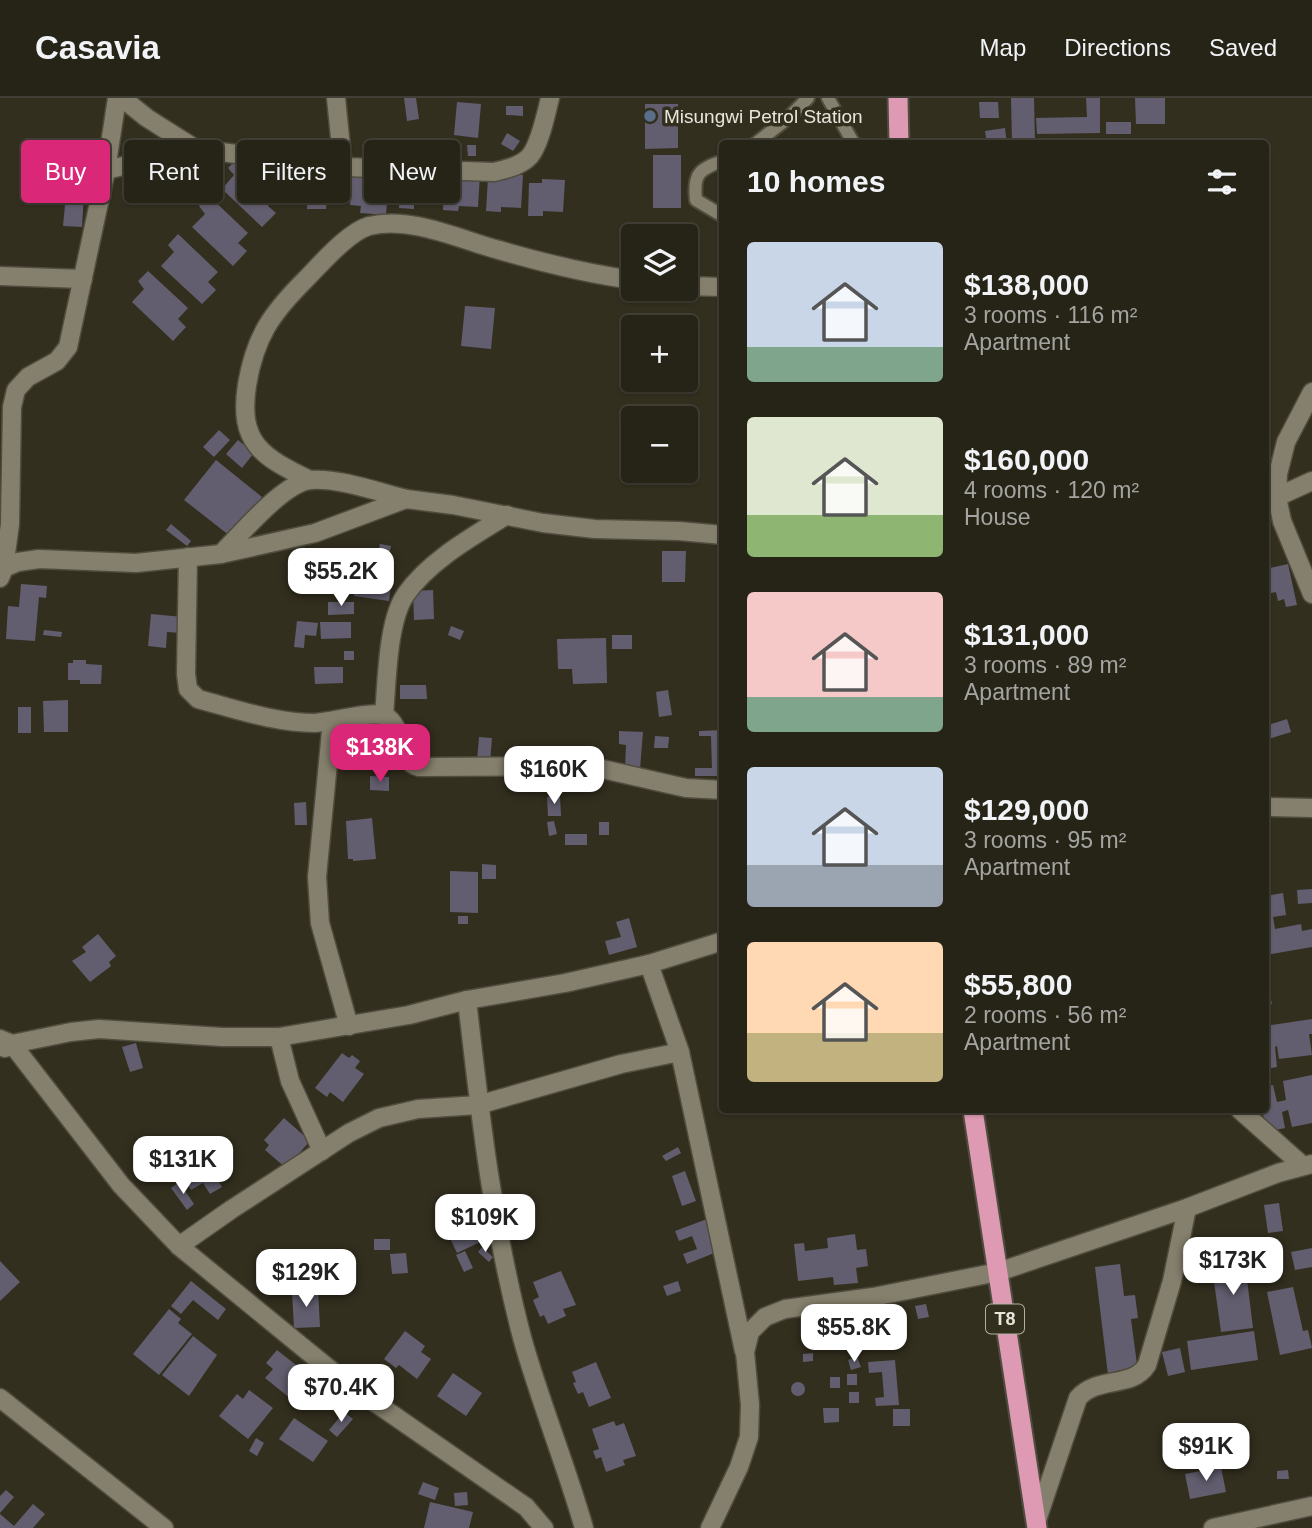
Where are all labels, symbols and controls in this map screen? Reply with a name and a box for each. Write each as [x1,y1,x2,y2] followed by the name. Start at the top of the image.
[35,29,160,66] text: Casavia
[980,34,1026,61] text: Map
[1064,34,1171,61] text: Directions
[1209,34,1277,61] text: Saved
[664,106,863,127] place label: Misungwi Petrol Station
[642,108,658,124] marker: Misungwi Petrol Station
[21,140,110,203] chip: Buy
[124,140,223,203] chip: Rent
[237,140,350,203] chip: Filters
[364,140,460,203] chip: New
[1203,163,1241,201] icon: filters
[747,165,885,198] text: 10 homes
[621,224,698,483] map controls
[621,224,698,301] button: layers
[964,268,1089,301] text: $138,000
[803,270,887,354] icon: home
[964,302,1137,328] text: 3 rooms · 116 m²
[621,315,698,392] button: +
[964,329,1070,355] text: Apartment
[621,406,698,483] button: −
[964,443,1089,476] text: $160,000
[803,445,887,529] icon: home
[964,477,1139,503] text: 4 rooms · 120 m²
[964,504,1030,530] text: House
[284,548,398,608] pin: $55.2K
[304,558,378,584] text: $55.2K
[964,618,1089,651] text: $131,000
[803,620,887,704] icon: home
[964,652,1126,678] text: 3 rooms · 89 m²
[964,679,1070,705] text: Apartment
[331,724,429,784] pin: $138K
[346,734,414,760] text: $138K
[505,746,603,806] pin: $160K
[520,756,588,782] text: $160K
[964,793,1089,826] text: $129,000
[803,795,887,879] icon: home
[964,827,1126,853] text: 3 rooms · 95 m²
[964,854,1070,880] text: Apartment
[964,968,1072,1001] text: $55,800
[803,970,887,1054] icon: home
[964,1002,1126,1028] text: 2 rooms · 56 m²
[964,1029,1070,1055] text: Apartment
[134,1136,232,1196] pin: $131K
[149,1146,217,1172] text: $131K
[436,1194,534,1254] pin: $109K
[451,1204,519,1230] text: $109K
[1184,1238,1282,1297] pin: $173K
[1199,1247,1267,1273] text: $173K
[257,1250,355,1309] pin: $129K
[272,1259,340,1285] text: $129K
[797,1304,911,1364] pin: $55.8K
[986,1304,1024,1334] road number: T8
[817,1314,891,1340] text: $55.8K
[284,1364,398,1424] pin: $70.4K
[304,1374,378,1400] text: $70.4K
[1165,1424,1247,1483] pin: $91K
[1179,1433,1233,1459] text: $91K

